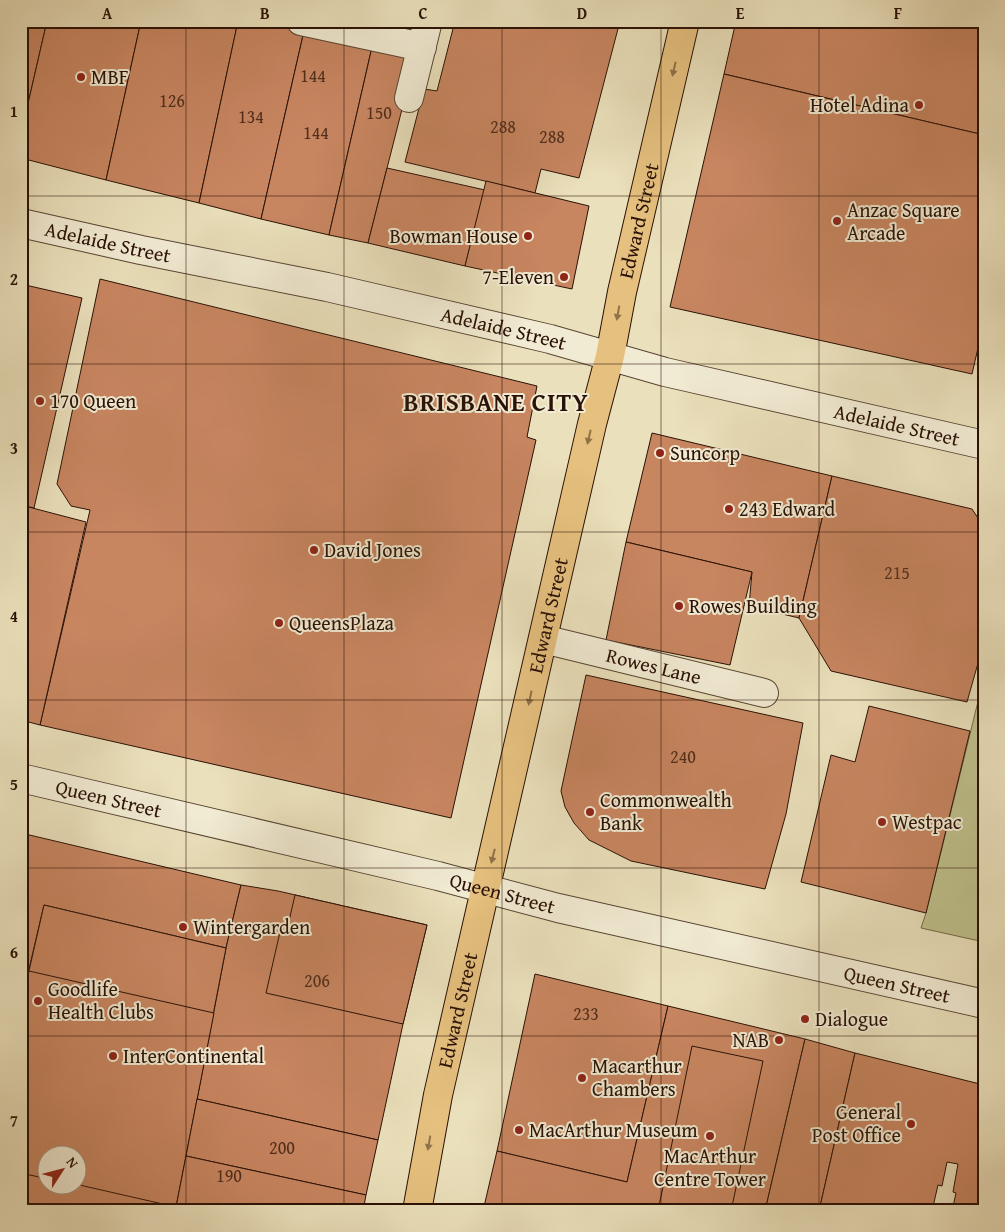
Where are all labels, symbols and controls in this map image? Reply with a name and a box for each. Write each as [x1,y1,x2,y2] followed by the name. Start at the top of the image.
[102,1,113,25] text: A
[260,1,270,25] text: B
[418,1,428,25] text: C
[577,1,587,25] text: D
[736,1,745,25] text: E
[894,1,902,25] text: F
[670,61,678,76] one-way arrow
[91,62,129,91] place label: MBF
[300,62,326,89] house number: 144
[75,71,87,83] marker: MBF
[159,87,185,114] house number: 126
[810,90,910,119] place label: Hotel Adina
[10,99,18,123] text: 1
[366,99,392,126] house number: 150
[913,99,925,111] marker: Hotel Adina
[238,103,264,130] house number: 134
[490,113,516,140] house number: 288
[303,119,329,146] house number: 144
[539,123,565,150] house number: 288
[611,160,666,281] street label: Edward Street
[847,195,960,247] place label: Anzac Square Arcade
[42,214,173,270] street label: Adelaide Street
[831,215,843,227] marker: Anzac Square Arcade
[390,221,518,250] place label: Bowman House
[522,230,534,242] marker: Bowman House
[482,262,554,291] place label: 7-Eleven
[10,267,18,291] text: 2
[558,271,570,283] marker: 7-Eleven
[438,299,570,357] street label: Adelaide Street
[614,305,622,321] one-way arrow
[403,384,589,420] district label: BRISBANE CITY
[50,386,136,415] place label: 170 Queen
[34,395,46,407] marker: 170 Queen
[831,396,962,453] street label: Adelaide Street
[585,430,593,445] one-way arrow
[10,436,18,460] text: 3
[670,438,740,467] place label: Suncorp
[654,447,666,459] marker: Suncorp
[739,494,835,523] place label: 243 Edward
[723,503,735,515] marker: 243 Edward
[324,535,421,564] place label: David Jones
[308,544,320,556] marker: David Jones
[520,555,575,676] street label: Edward Street
[884,559,910,586] house number: 215
[689,591,817,620] place label: Rowes Building
[673,600,685,612] marker: Rowes Building
[10,604,18,628] text: 4
[289,608,394,637] place label: QueensPlaza
[273,617,285,629] marker: QueensPlaza
[603,640,704,691] street label: Rowes Lane
[526,691,534,706] one-way arrow
[670,743,696,770] house number: 240
[10,772,18,796] text: 5
[53,772,165,825] street label: Queen Street
[600,785,732,837] place label: Commonwealth Bank
[584,806,596,818] marker: Commonwealth Bank
[892,807,962,836] place label: Westpac
[876,816,888,828] marker: Westpac
[489,849,497,864] one-way arrow
[447,865,558,921] street label: Queen Street
[193,912,310,941] place label: Wintergarden
[177,921,189,933] marker: Wintergarden
[10,940,18,964] text: 6
[430,949,484,1071] street label: Edward Street
[841,958,953,1010] street label: Queen Street
[304,967,330,994] house number: 206
[48,974,154,1026] place label: Goodlife Health Clubs
[32,995,44,1007] marker: Goodlife Health Clubs
[573,1000,599,1027] house number: 233
[815,1004,888,1033] place label: Dialogue
[799,1013,811,1025] marker: Dialogue
[732,1025,769,1054] place label: NAB
[773,1034,785,1046] marker: NAB
[123,1041,264,1070] place label: InterContinental
[107,1050,119,1062] marker: InterContinental
[592,1051,682,1103] place label: Macarthur Chambers
[576,1072,588,1084] marker: Macarthur Chambers
[812,1097,901,1149] place label: General Post Office
[10,1108,18,1132] text: 7
[529,1115,698,1144] place label: MacArthur Museum
[905,1118,917,1130] marker: General Post Office
[513,1124,525,1136] marker: MacArthur Museum
[704,1130,716,1142] marker: MacArthur Centre Tower
[269,1134,295,1161] house number: 200
[425,1136,433,1152] one-way arrow
[654,1141,766,1193] place label: MacArthur Centre Tower
[38,1144,88,1194] north arrow
[62,1153,84,1173] text: N
[216,1162,242,1189] house number: 190

